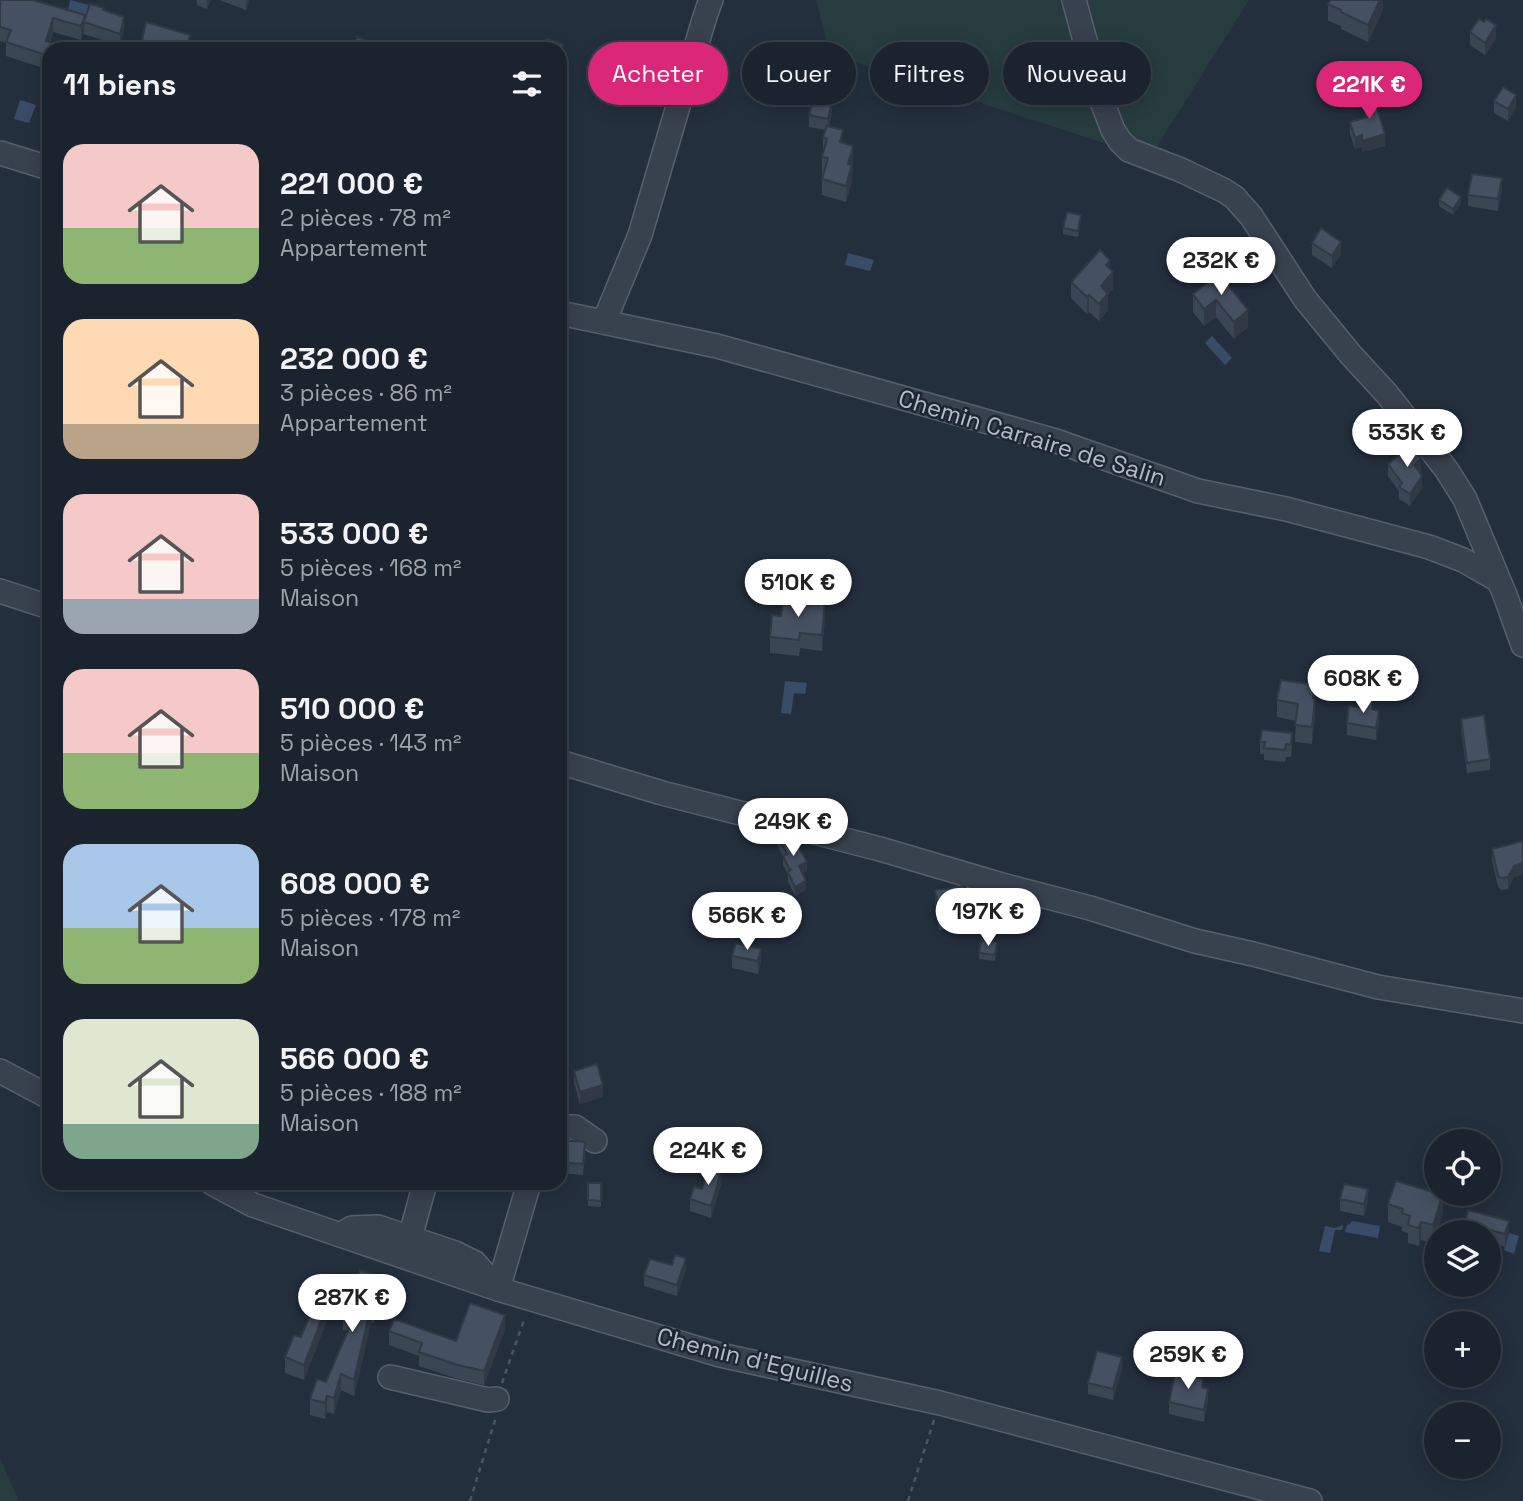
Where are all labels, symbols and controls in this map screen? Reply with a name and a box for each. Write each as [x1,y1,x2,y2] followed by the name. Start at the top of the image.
[588,42,728,105] chip: Acheter
[742,42,856,105] chip: Louer
[870,42,989,105] chip: Filtres
[1003,42,1151,105] chip: Nouveau
[1312,61,1426,121] pin: 221K €
[63,65,176,104] text: 11 biens
[508,65,546,103] icon: filters
[1332,69,1406,99] text: 221K €
[280,164,423,203] text: 221 000 €
[119,172,203,256] icon: home
[280,203,451,233] text: 2 pièces · 78 m²
[280,233,428,263] text: Appartement
[1164,238,1278,297] pin: 232K €
[1182,245,1260,275] text: 232K €
[280,339,428,378] text: 232 000 €
[119,347,203,431] icon: home
[280,378,452,408] text: 3 pièces · 86 m²
[895,382,1170,493] street label: Chemin Carraire de Salin
[280,408,428,438] text: Appartement
[1350,410,1464,469] pin: 533K €
[1368,417,1446,447] text: 533K €
[280,514,428,553] text: 533 000 €
[119,522,203,606] icon: home
[280,553,462,583] text: 5 pièces · 168 m²
[741,560,855,619] pin: 510K €
[761,567,835,597] text: 510K €
[280,583,359,613] text: Maison
[1306,656,1420,715] pin: 608K €
[1324,663,1402,693] text: 608K €
[280,689,424,728] text: 510 000 €
[119,697,203,781] icon: home
[280,728,461,758] text: 5 pièces · 143 m²
[280,758,359,788] text: Maison
[736,798,850,858] pin: 249K €
[754,806,832,836] text: 249K €
[280,864,430,903] text: 608 000 €
[119,872,203,956] icon: home
[931,888,1045,948] pin: 197K €
[690,892,804,952] pin: 566K €
[952,896,1024,926] text: 197K €
[708,900,786,930] text: 566K €
[280,903,460,933] text: 5 pièces · 178 m²
[280,933,359,963] text: Maison
[280,1039,429,1078] text: 566 000 €
[119,1047,203,1131] icon: home
[280,1078,462,1108] text: 5 pièces · 188 m²
[280,1108,359,1138] text: Maison
[651,1128,765,1187] pin: 224K €
[1424,1129,1501,1479] map controls
[1424,1129,1501,1206] button: locate
[669,1135,747,1165] text: 224K €
[1424,1220,1501,1297] button: layers
[295,1274,409,1334] pin: 287K €
[314,1282,390,1312] text: 287K €
[1424,1311,1501,1388] button: +
[654,1320,857,1399] street label: Chemin d'Eguilles
[1131,1332,1245,1391] pin: 259K €
[1149,1339,1227,1369] text: 259K €
[1424,1402,1501,1479] button: −

